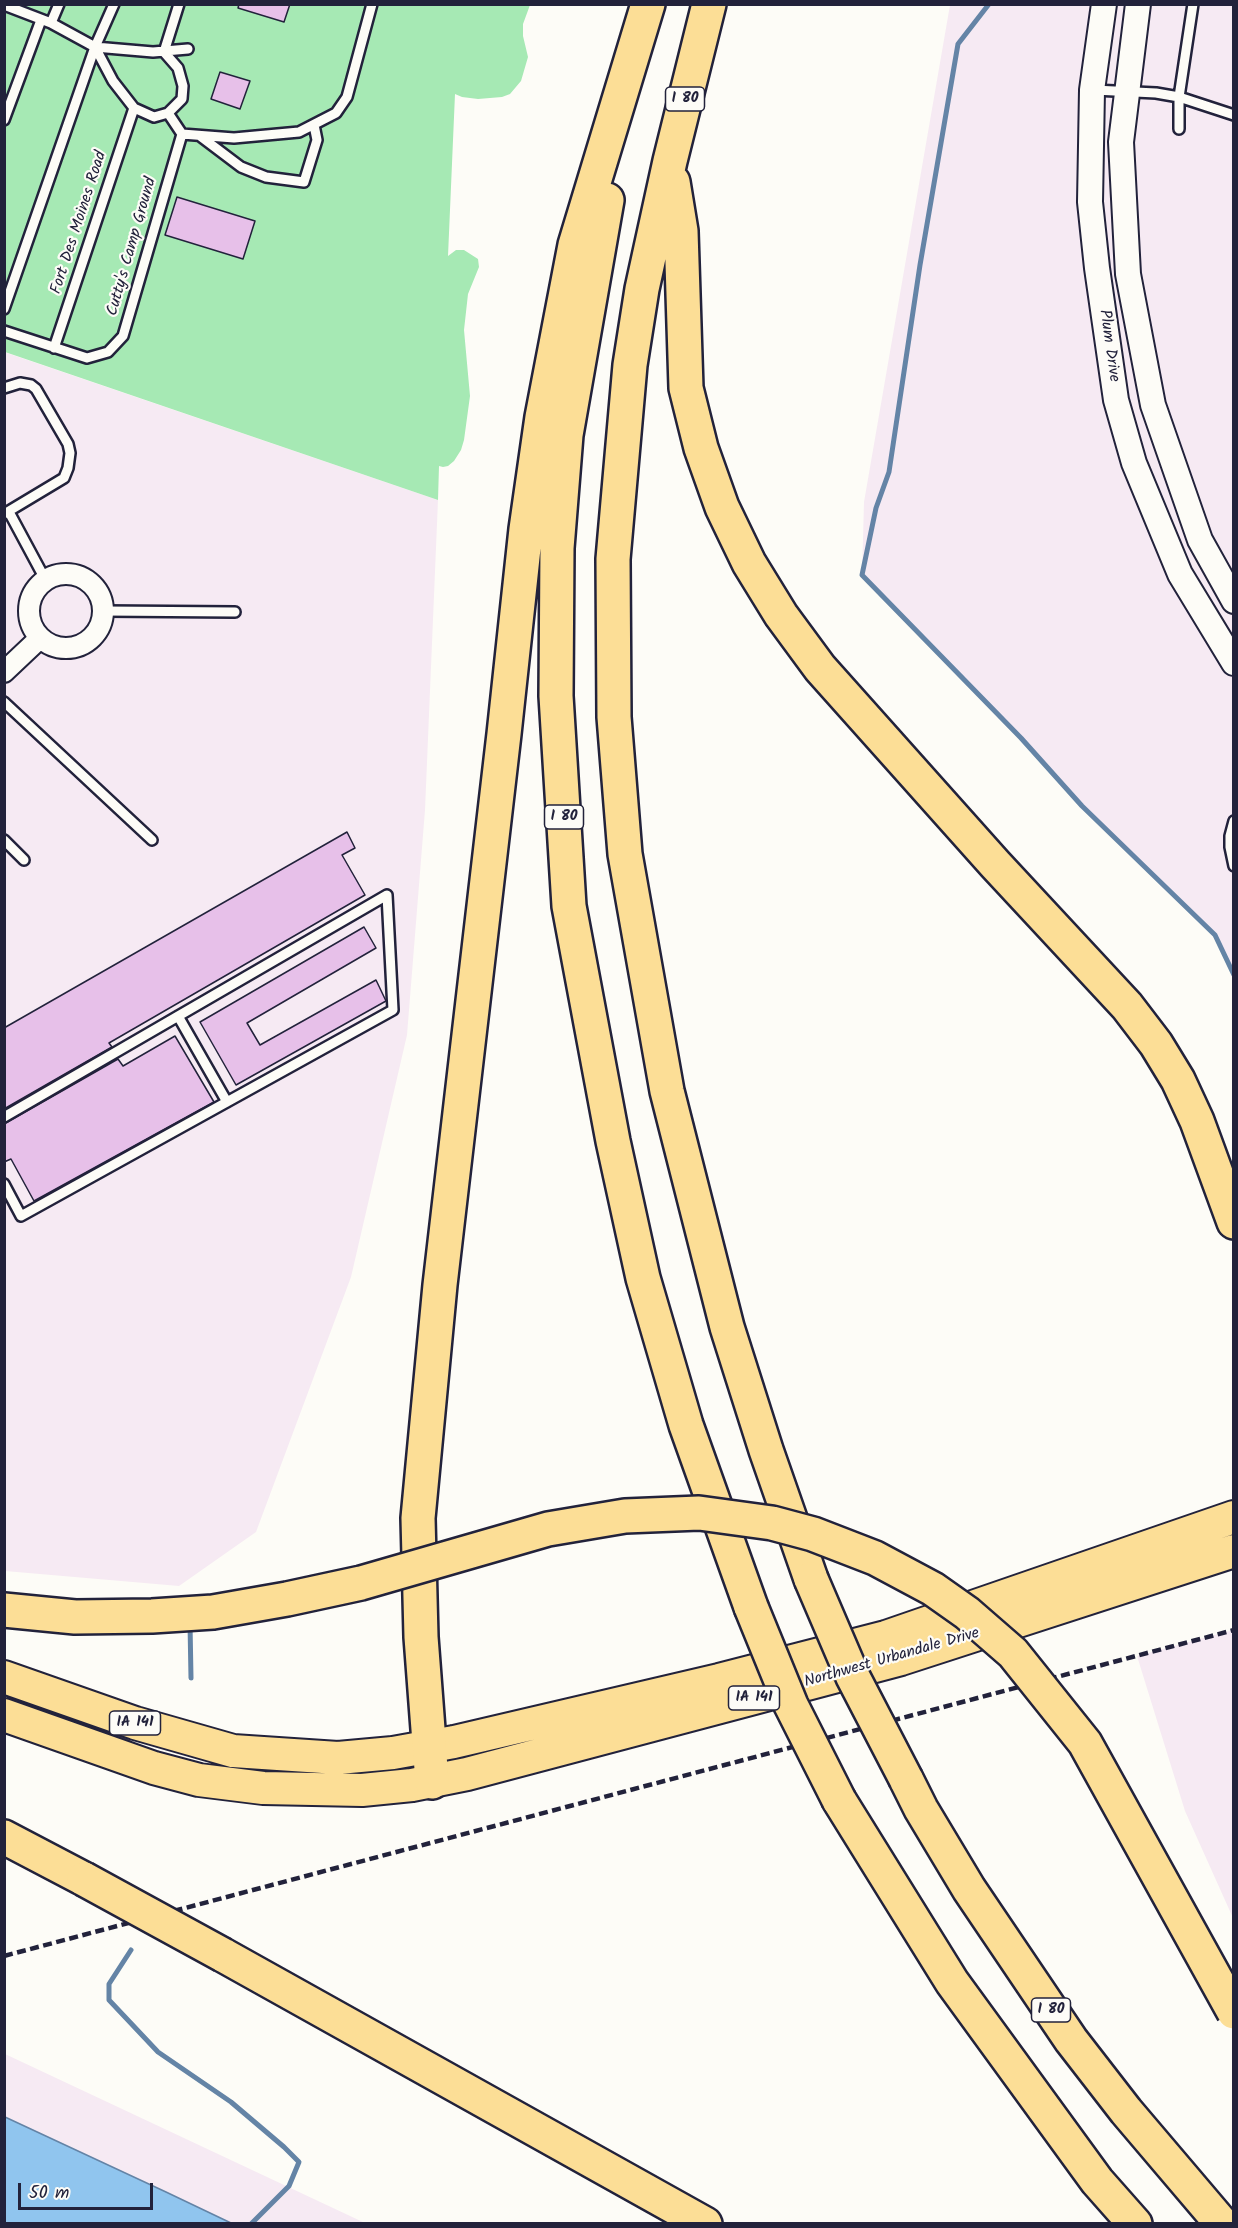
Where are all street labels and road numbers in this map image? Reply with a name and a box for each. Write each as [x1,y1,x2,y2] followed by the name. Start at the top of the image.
[666,87,704,111] road number: I 80
[48,149,112,297] street label: Fort Des Moines Road
[104,176,162,318] street label: Cutty's Camp Ground
[1093,309,1123,383] street label: Plum Drive
[544,805,584,829] road number: I 80
[802,1625,982,1693] street label: Northwest Urbandale Drive
[728,1686,780,1710] road number: IA 141
[110,1711,160,1735] road number: IA 141
[1032,1998,1070,2022] road number: I 80

